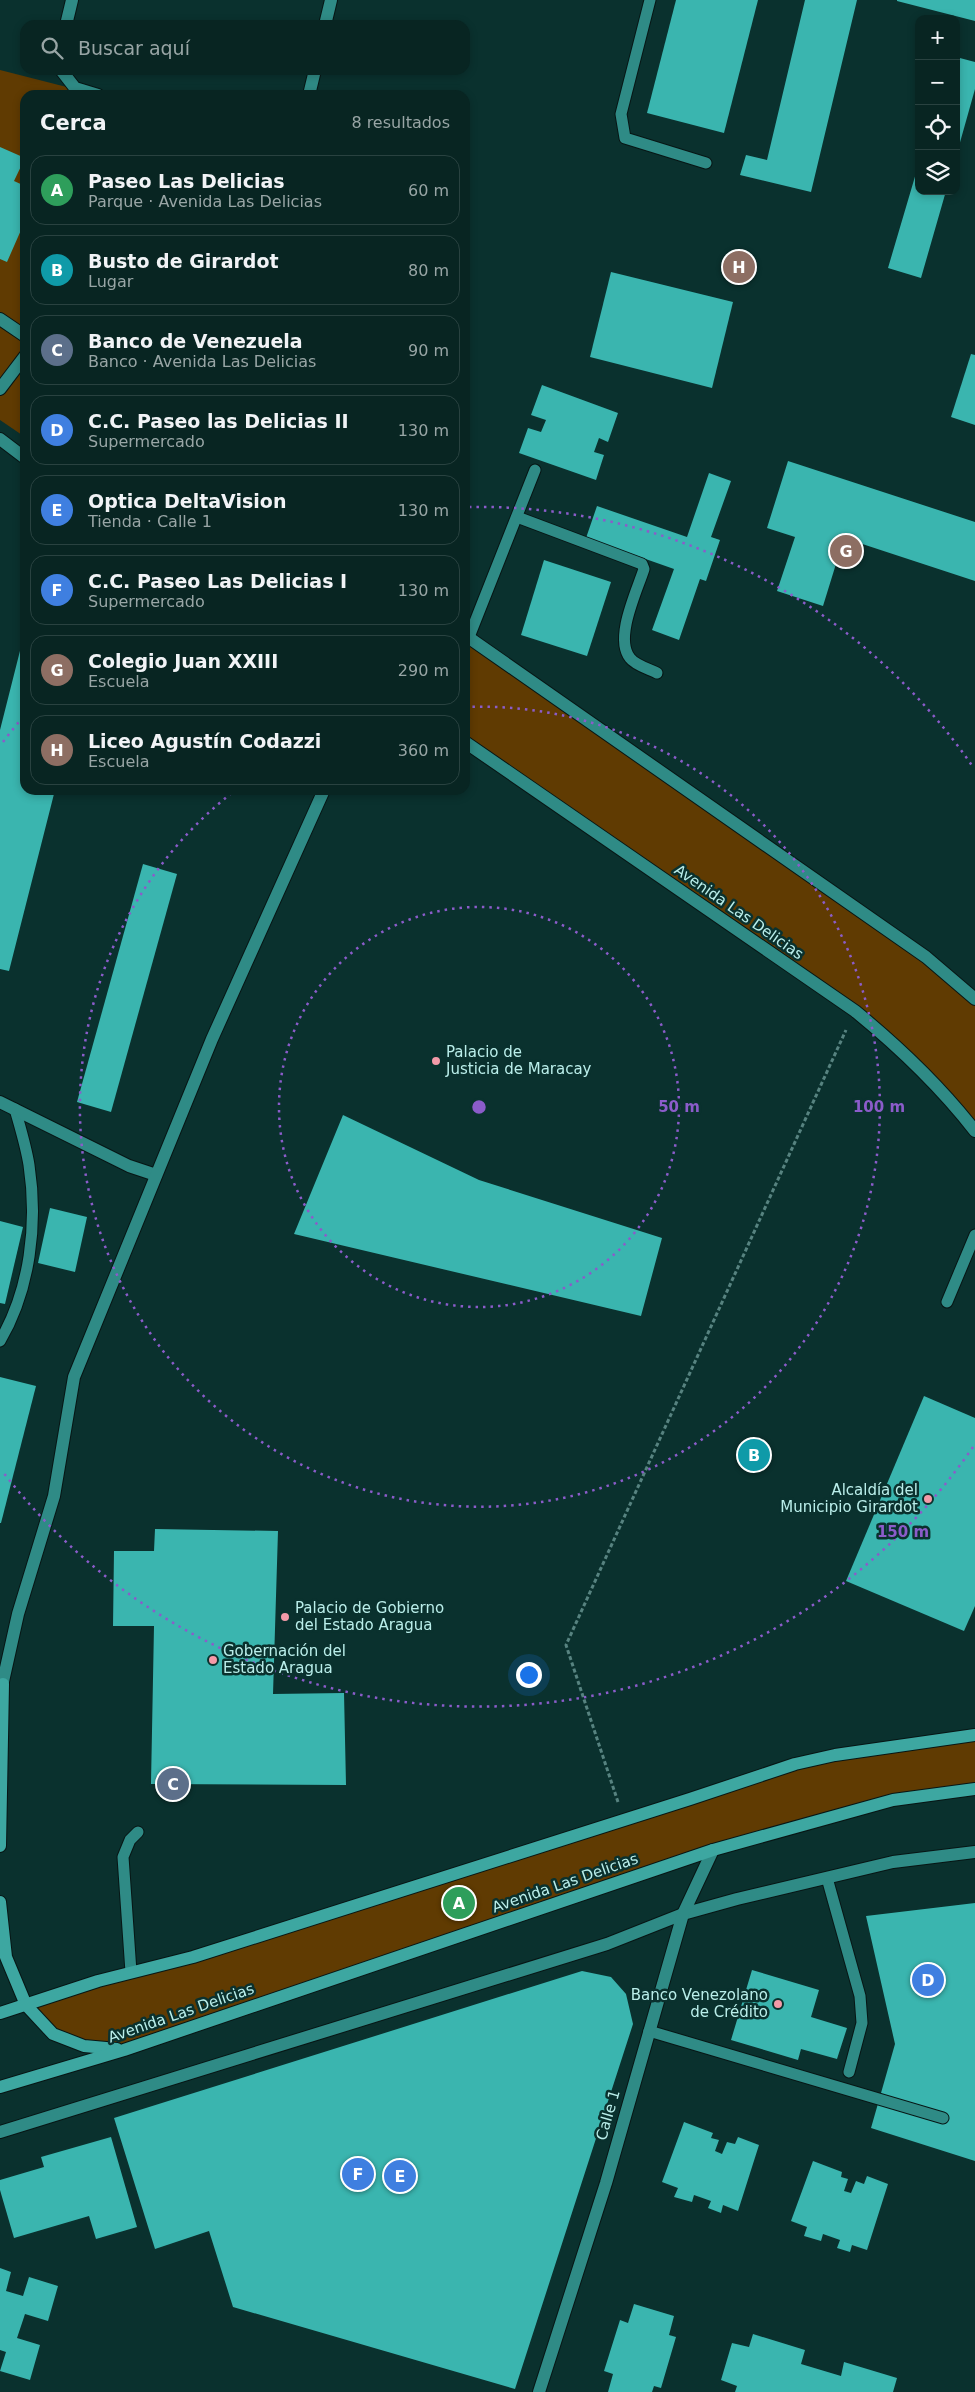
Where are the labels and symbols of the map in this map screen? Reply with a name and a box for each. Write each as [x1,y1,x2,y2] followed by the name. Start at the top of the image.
[723,248,755,286] pin: H
[830,532,862,570] pin: G
[671,861,807,963] street label: Avenida Las Delicias
[445,1043,592,1078] place label: Palacio de Justicia de Maracay
[430,1055,442,1067] marker: Palacio de Justicia de Maracay
[470,1098,488,1116] centre of rings
[658,1098,700,1116] text: 50 m
[853,1098,905,1116] text: 100 m
[738,1436,770,1474] pin: B
[780,1481,918,1516] place label: Alcaldía del Municipio Girardot
[922,1493,934,1505] marker: Alcaldía del Municipio Girardot
[877,1523,929,1541] text: 150 m
[295,1599,444,1634] place label: Palacio de Gobierno del Estado Aragua
[279,1611,291,1623] marker: Palacio de Gobierno del Estado Aragua
[223,1642,346,1677] place label: Gobernación del Estado Aragua
[207,1654,219,1666] marker: Gobernación del Estado Aragua
[516,1662,542,1688] your location
[157,1765,189,1803] pin: C
[490,1849,641,1916] street label: Avenida Las Delicias
[443,1884,475,1922] pin: A
[912,1961,944,1999] pin: D
[106,1979,257,2046] street label: Avenida Las Delicias
[631,1986,768,2021] place label: Banco Venezolano de Crédito
[772,1998,784,2010] marker: Banco Venezolano de Crédito
[592,2088,624,2142] street label: Calle 1
[342,2155,374,2193] pin: F
[384,2157,416,2195] pin: E

